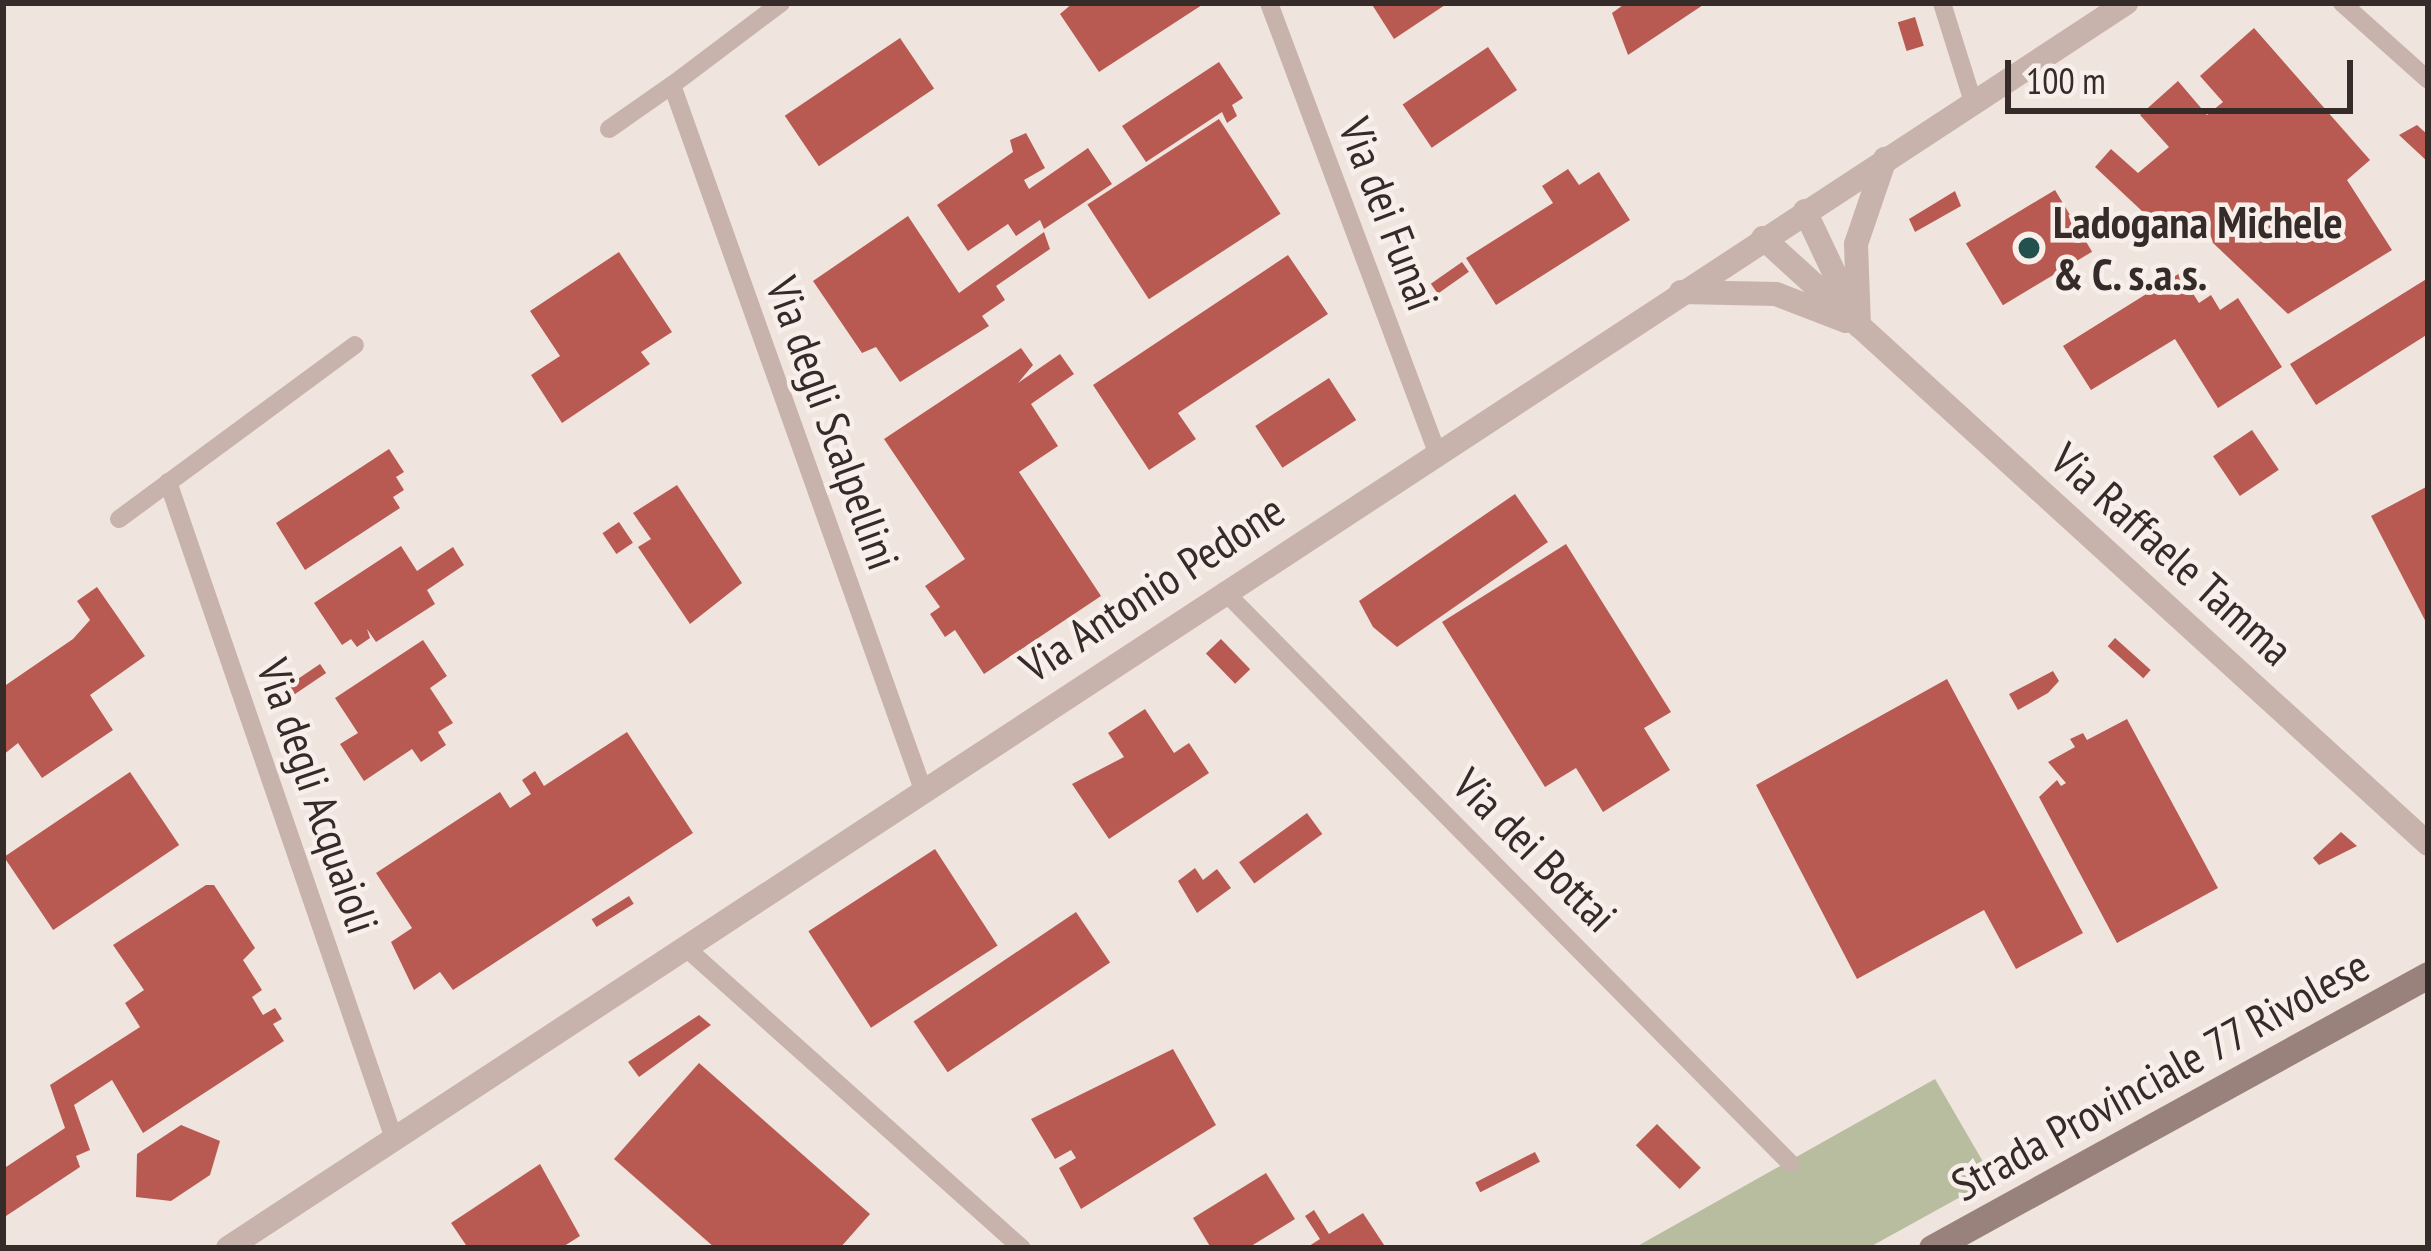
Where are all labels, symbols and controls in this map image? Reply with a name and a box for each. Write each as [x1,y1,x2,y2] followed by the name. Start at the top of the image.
[2011,36,2359,110] scale bar
[2026,57,2106,104] text: 100 m
[1328,110,1450,318] street label: Via dei Funai
[2053,195,2343,301] place label: Ladogana Michele & C. s.a.s.
[2016,235,2042,261] marker: Ladogana Michele & C. s.a.s.
[755,269,911,577] street label: Via degli Scalpellini
[2040,431,2304,677] street label: Via Raffaele Tamma
[1010,483,1294,693] street label: Via Antonio Pedone
[246,651,390,941] street label: Via degli Acquaioli
[1442,757,1628,943] street label: Via dei Bottai
[1941,937,2379,1213] street label: Strada Provinciale 77 Rivolese

